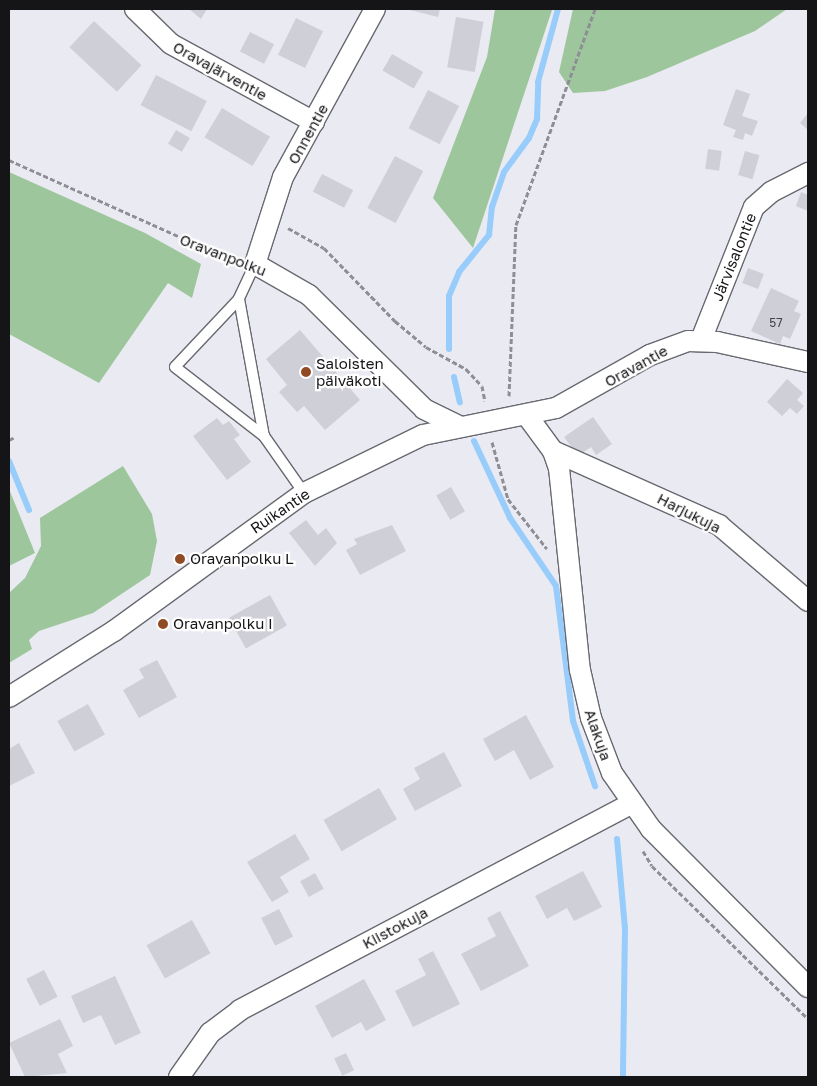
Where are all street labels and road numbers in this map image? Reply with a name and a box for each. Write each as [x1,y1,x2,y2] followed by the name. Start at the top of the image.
[170,38,270,104] street label: Oravajärventie
[284,101,332,167] street label: Onnentie
[708,210,760,304] street label: Järvisalontie
[177,230,269,280] street label: Oravanpolku
[601,341,671,391] street label: Oravantie
[247,485,313,537] street label: Ruikantie
[654,489,724,537] street label: Harjukuja
[581,707,615,763] street label: Alakuja
[359,903,431,953] street label: Kiistokuja

